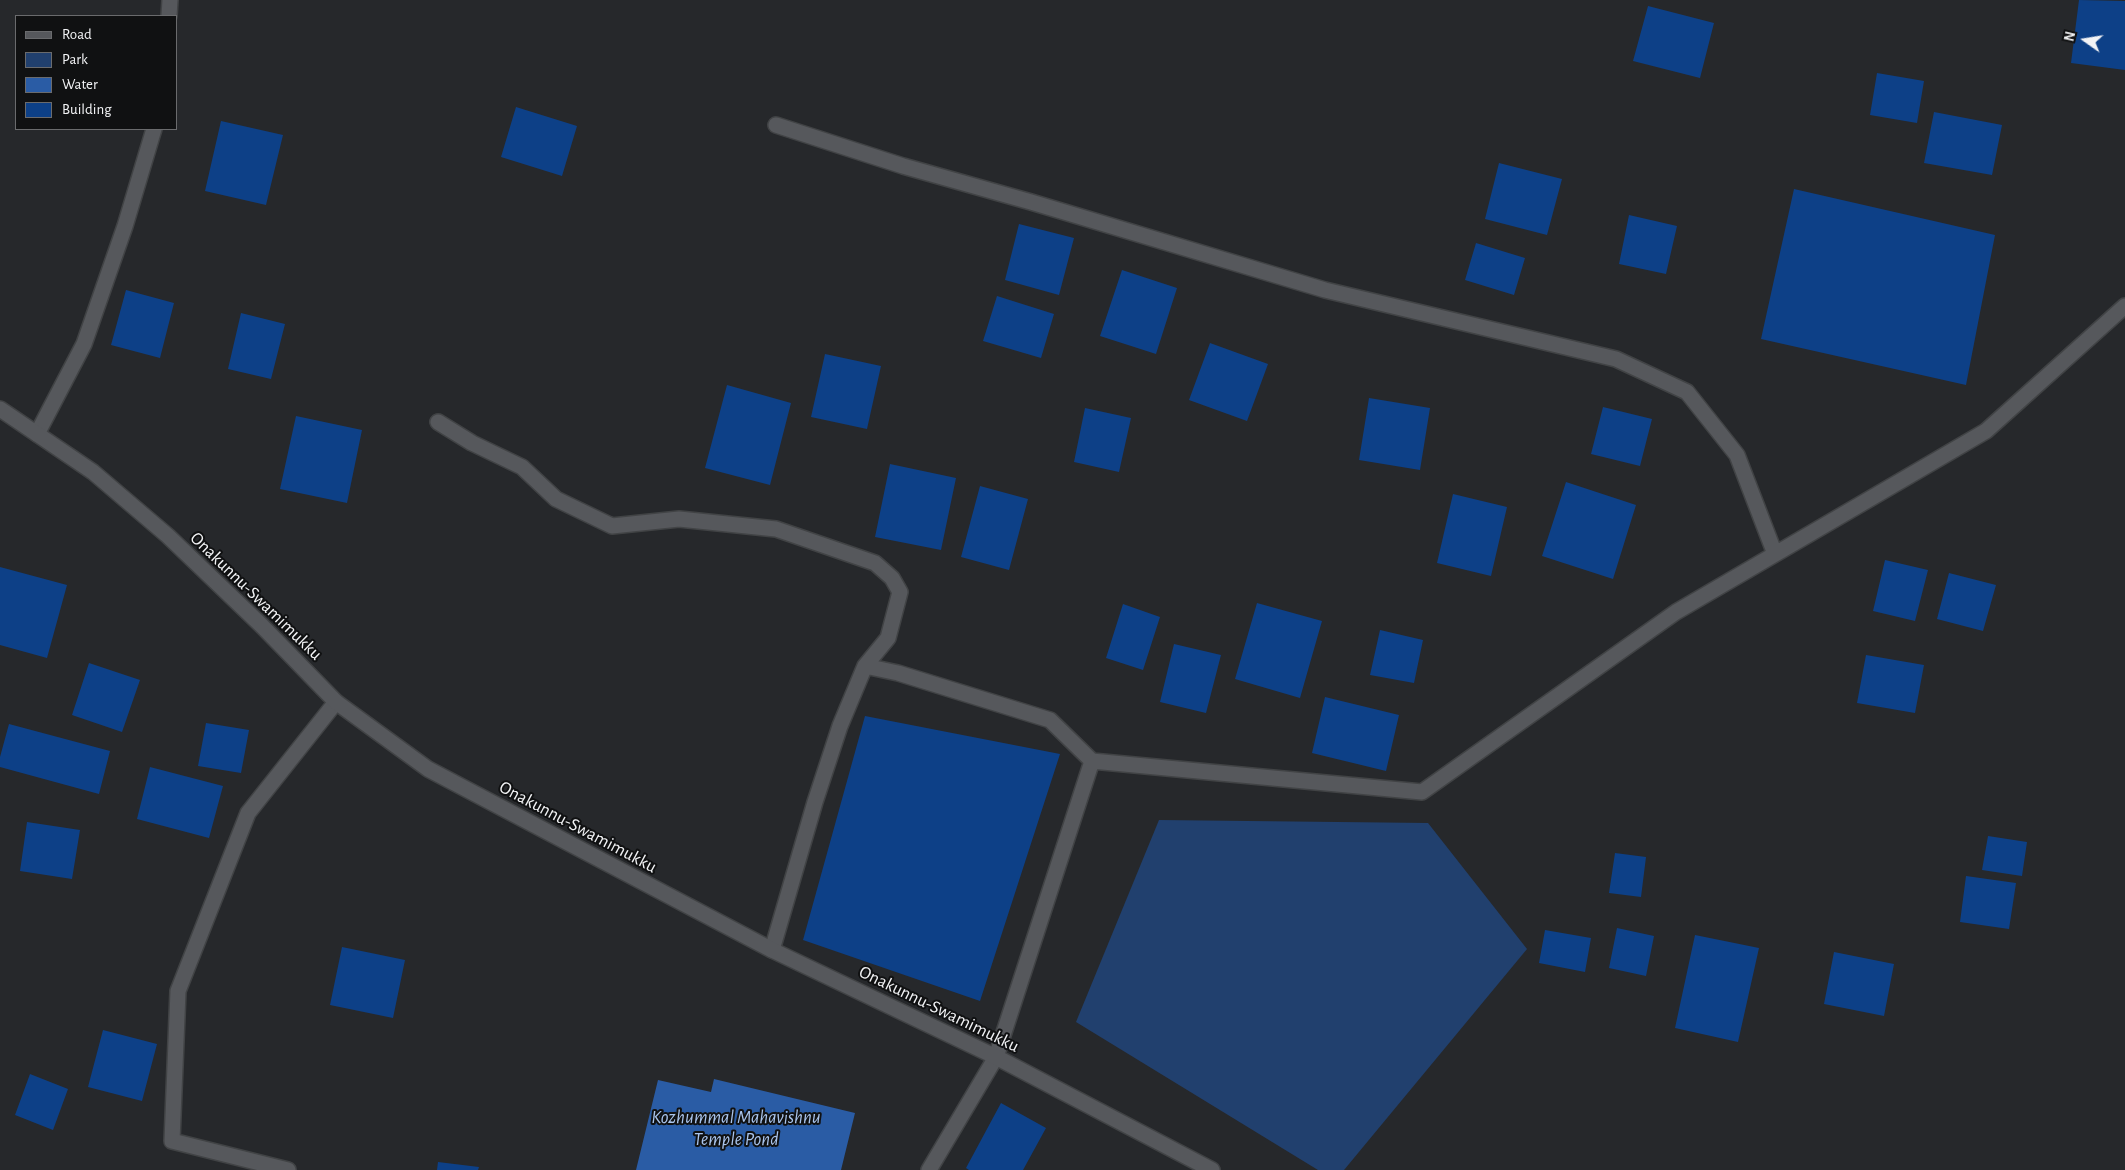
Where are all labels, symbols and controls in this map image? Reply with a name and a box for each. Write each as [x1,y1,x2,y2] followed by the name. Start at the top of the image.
[15,15,178,130] legend
[2060,15,2110,65] north arrow
[62,27,92,42] text: Road
[2062,30,2078,43] text: N
[62,52,88,67] text: Park
[62,77,98,92] text: Water
[62,102,112,117] text: Building
[185,527,327,665] street label: Onakunnu-Swamimukku
[495,776,661,878] street label: Onakunnu-Swamimukku
[855,961,1023,1057] street label: Onakunnu-Swamimukku
[651,1106,821,1150] water label: Kozhummal Mahavishnu Temple Pond

